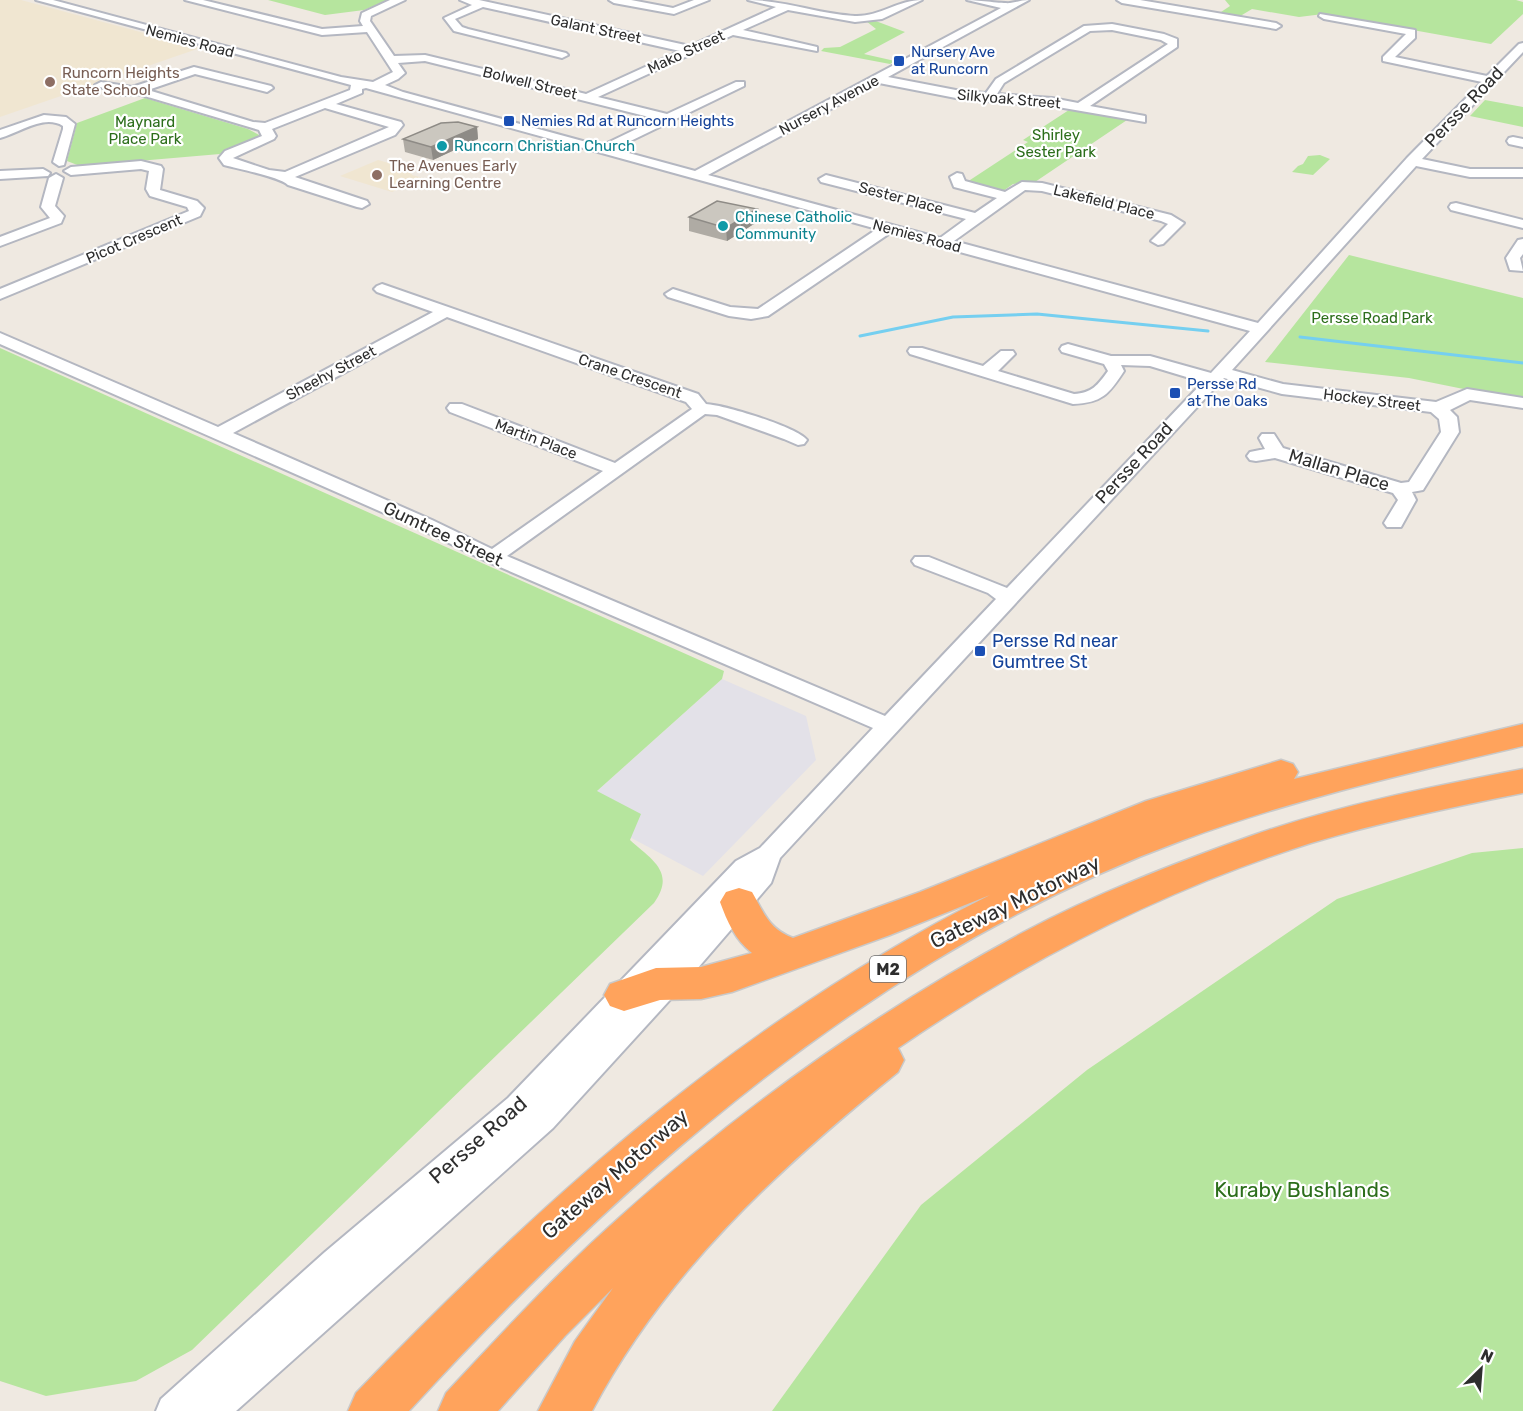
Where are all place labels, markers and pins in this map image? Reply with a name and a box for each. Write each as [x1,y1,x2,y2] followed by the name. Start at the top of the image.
[911,43,995,78] place label: Nursery Ave at Runcorn
[892,54,906,68] marker: Nursery Ave at Runcorn
[62,64,180,99] place label: Runcorn Heights State School
[43,75,57,89] marker: Runcorn Heights State School
[521,112,734,130] place label: Nemies Rd at Runcorn Heights
[502,114,516,128] marker: Nemies Rd at Runcorn Heights
[454,137,635,155] place label: Runcorn Christian Church
[435,139,449,153] marker: Runcorn Christian Church
[389,157,517,192] place label: The Avenues Early Learning Centre
[370,168,384,182] marker: The Avenues Early Learning Centre
[735,208,852,243] place label: Chinese Catholic Community
[716,219,730,233] marker: Chinese Catholic Community
[1187,375,1268,410] place label: Persse Rd at The Oaks
[1168,386,1182,400] marker: Persse Rd at The Oaks
[992,630,1118,673] place label: Persse Rd near Gumtree St
[973,644,987,658] marker: Persse Rd near Gumtree St

